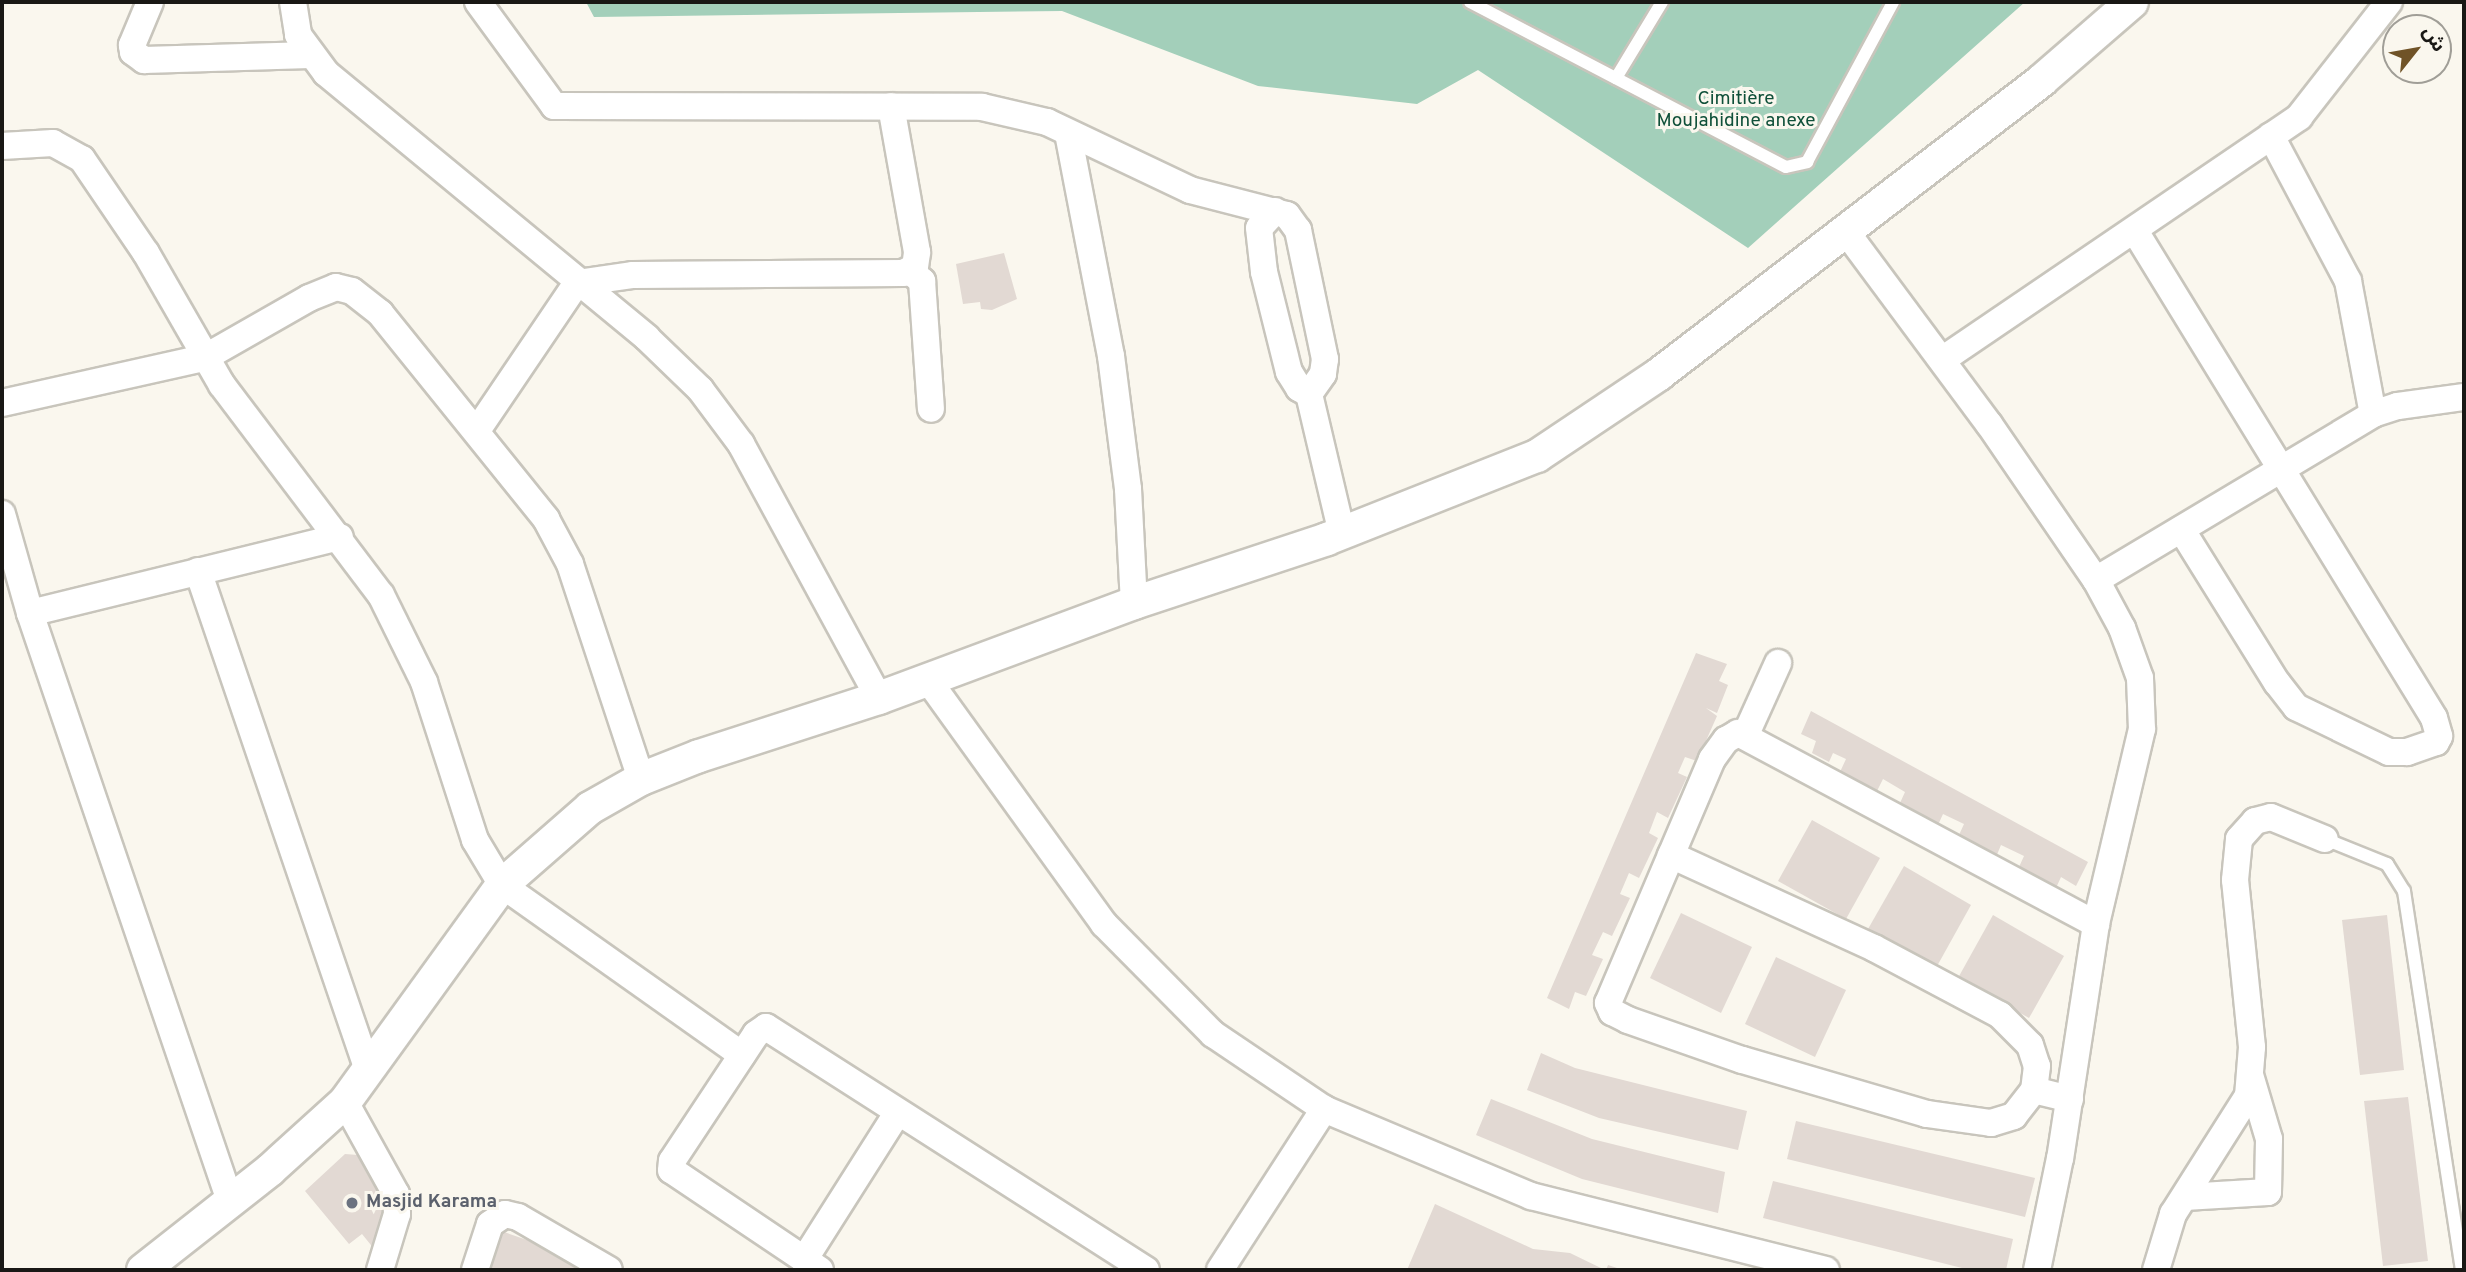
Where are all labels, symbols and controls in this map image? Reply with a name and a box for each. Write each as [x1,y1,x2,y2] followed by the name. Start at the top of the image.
[2382,14,2452,84] north arrow
[2416,22,2450,57] text: ش
[1656,89,1816,133] park label: Cimitière Moujahidine anexe
[366,1192,497,1214] place label: Masjid Karama
[344,1195,360,1211] marker: Masjid Karama

